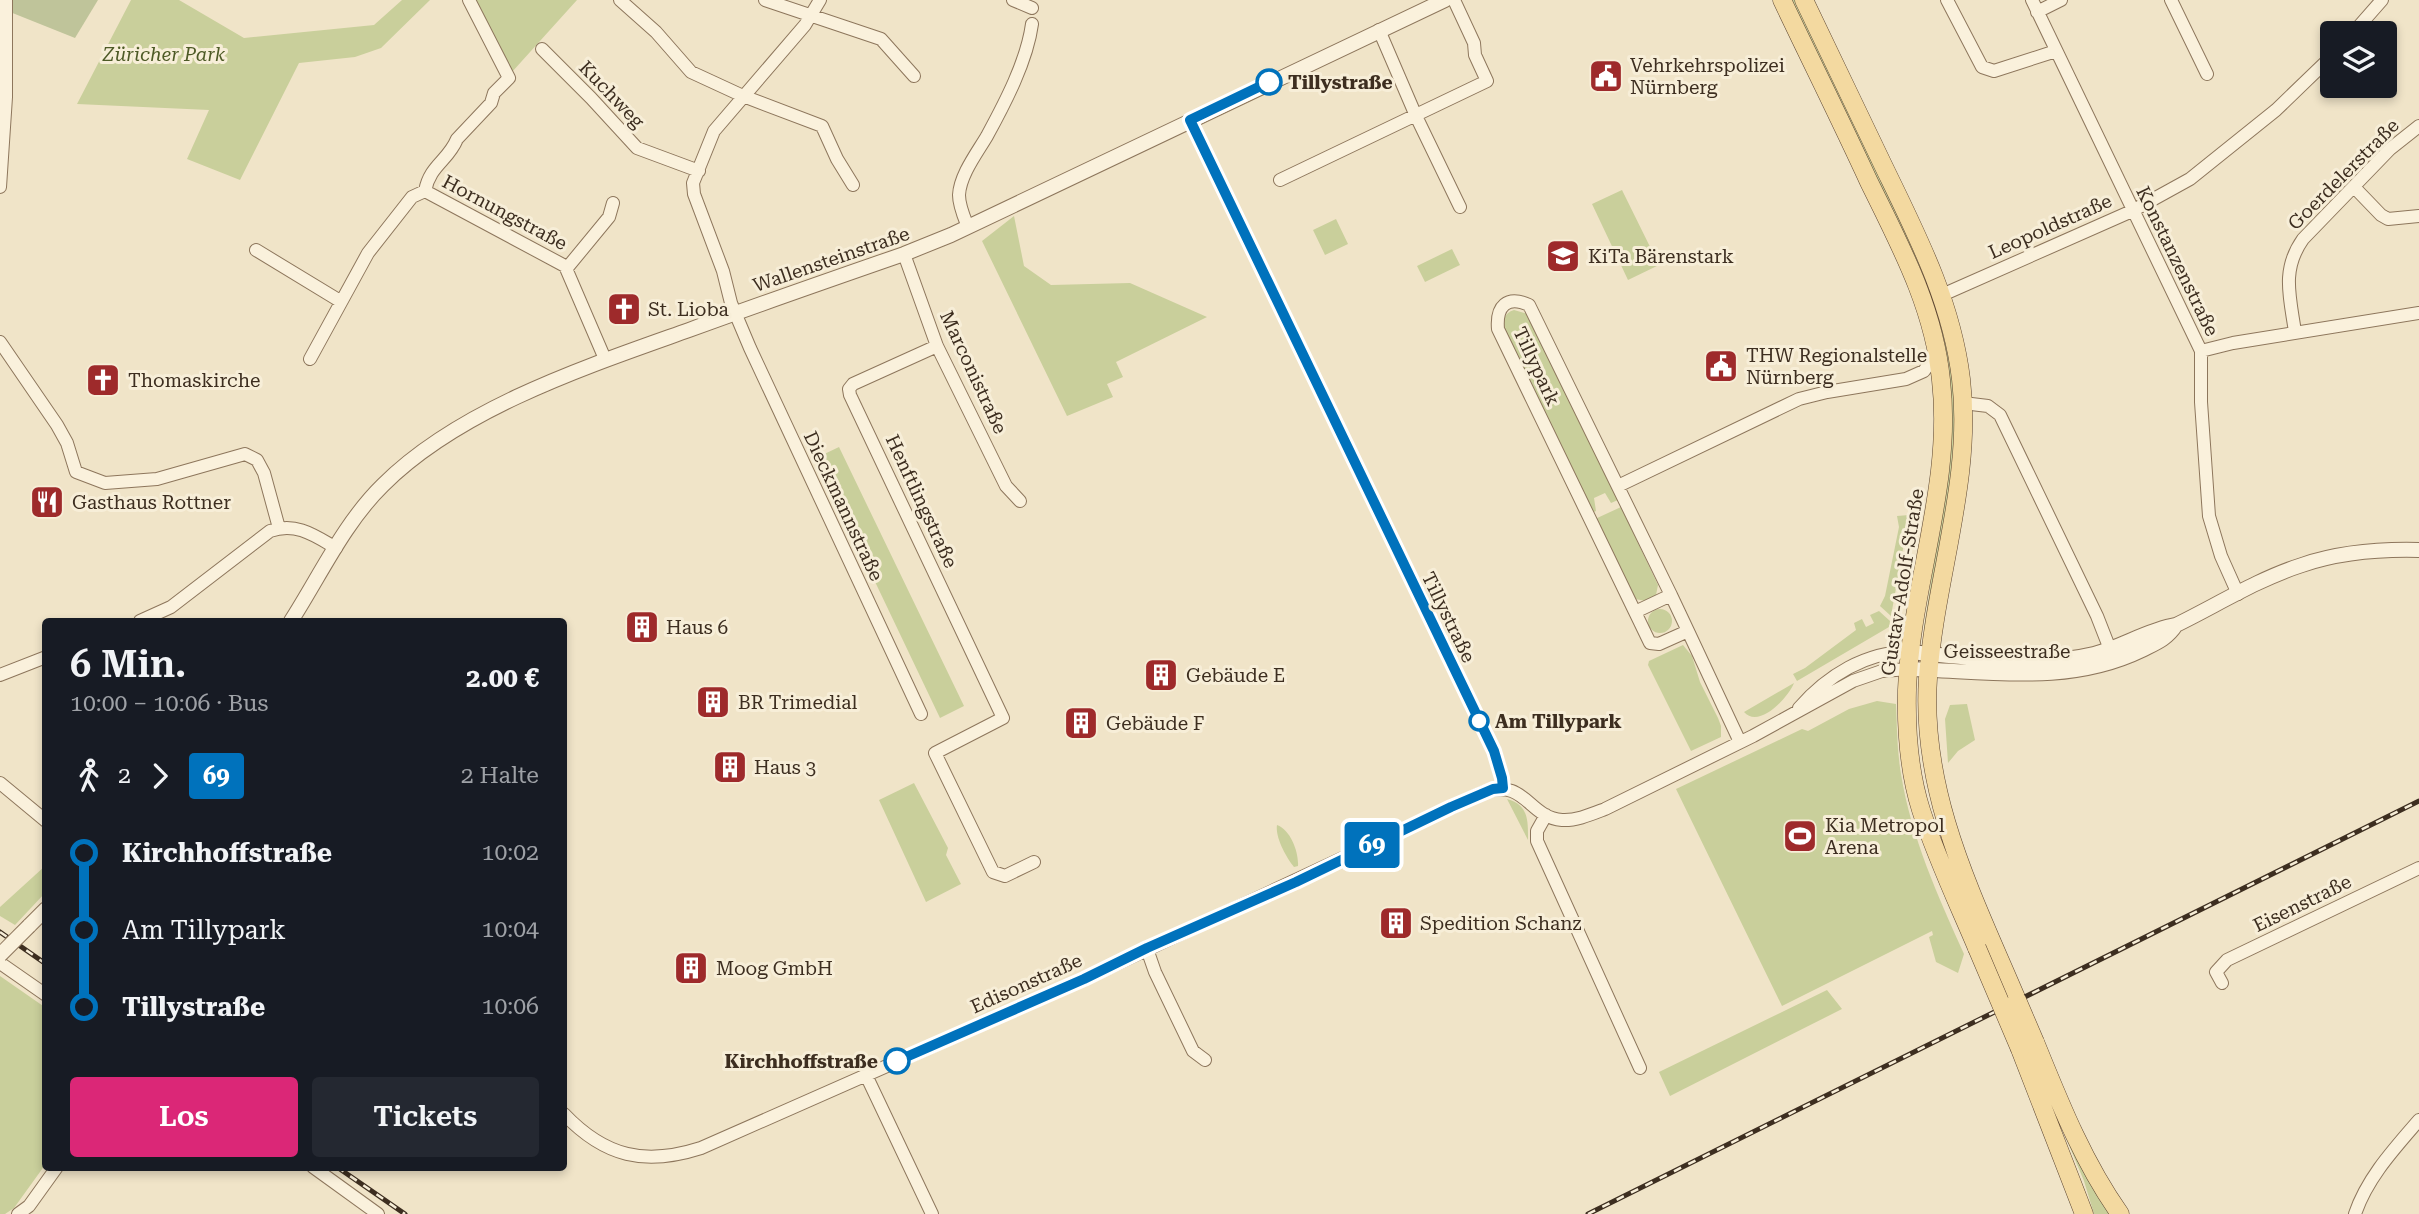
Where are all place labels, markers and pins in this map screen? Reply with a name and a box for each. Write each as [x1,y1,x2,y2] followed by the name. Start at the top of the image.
[1630,54,1785,99] place label: Vehrkehrspolizei Nürnberg
[1587,57,1625,95] public building icon: Vehrkehrspolizei Nürnberg
[1256,69,1282,95] marker: Tillystraße
[1288,71,1393,94] place label: Tillystraße
[1544,237,1582,275] school or university icon: KiTa Bärenstark
[1588,245,1734,268] place label: KiTa Bärenstark
[605,290,643,328] church icon: St. Lioba
[648,298,729,321] place label: St. Lioba
[1746,344,1927,389] place label: THW Regionalstelle Nürnberg
[1702,347,1740,385] public building icon: THW Regionalstelle Nürnberg
[84,361,122,399] church icon: Thomaskirche
[128,369,260,392] place label: Thomaskirche
[28,483,66,521] restaurant icon: Gasthaus Rottner
[72,491,231,514] place label: Gasthaus Rottner
[623,608,661,646] building icon: Haus 6
[666,616,728,639] place label: Haus 6
[1142,656,1180,694] building icon: Gebäude E
[1186,664,1285,687] place label: Gebäude E
[694,683,732,721] building icon: BR Trimedial
[738,691,858,714] place label: BR Trimedial
[1062,704,1100,742] building icon: Gebäude F
[1495,710,1622,733] place label: Am Tillypark
[1469,711,1489,731] marker: Am Tillypark
[1106,712,1204,735] place label: Gebäude F
[711,748,749,786] building icon: Haus 3
[754,756,816,779] place label: Haus 3
[1825,814,1945,859] place label: Kia Metropol Arena
[1781,817,1819,855] sports icon: Kia Metropol Arena
[1377,904,1415,942] building icon: Spedition Schanz
[1420,912,1581,935] place label: Spedition Schanz
[672,949,710,987] building icon: Moog GmbH
[716,957,833,980] place label: Moog GmbH
[884,1048,910,1074] marker: Kirchhoffstraße
[724,1050,878,1073] place label: Kirchhoffstraße

